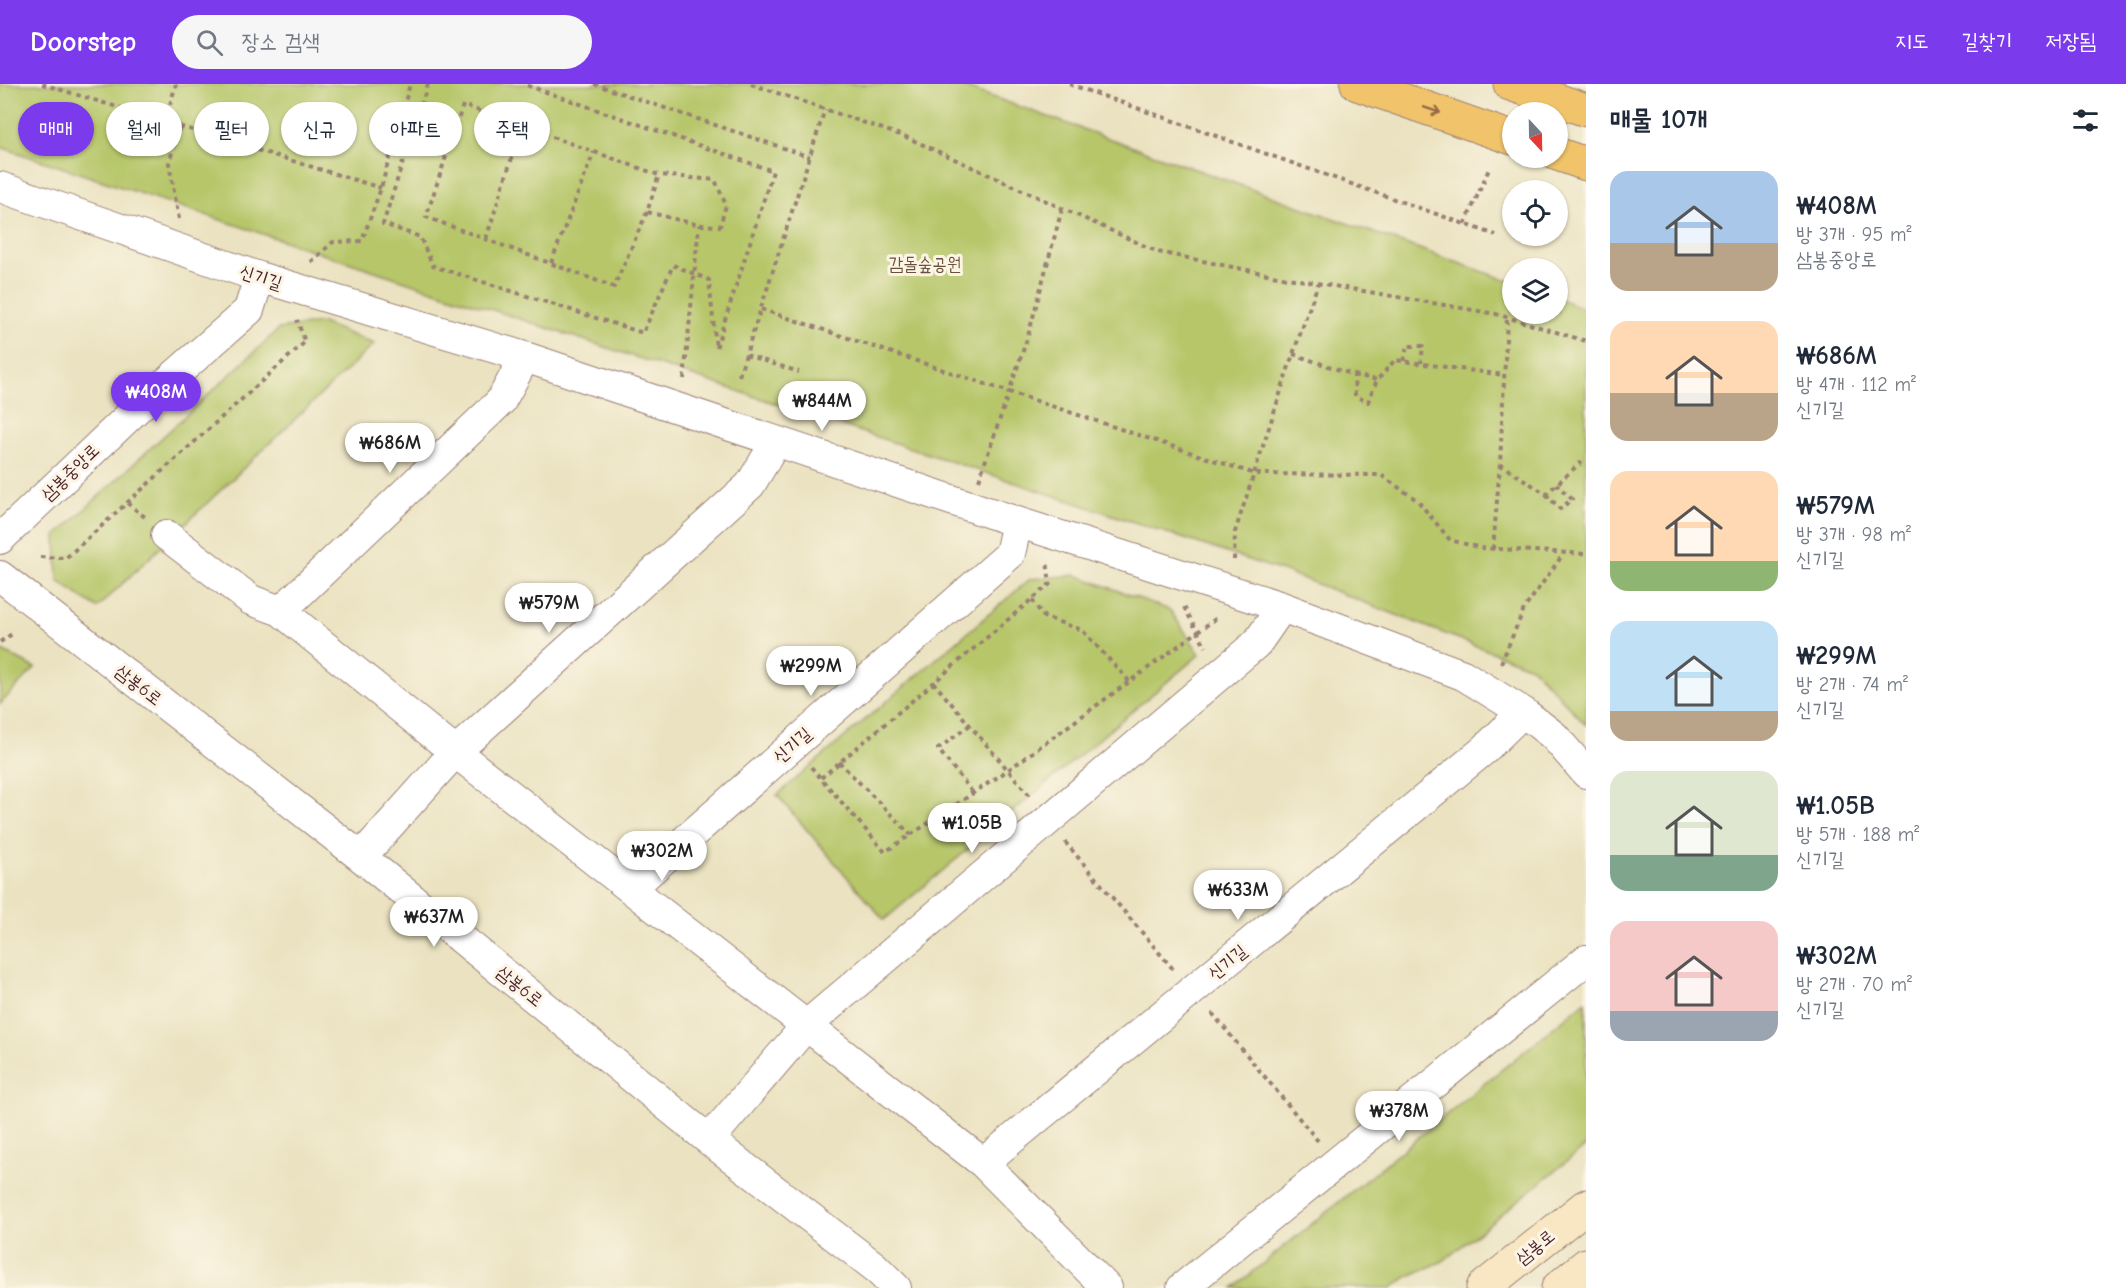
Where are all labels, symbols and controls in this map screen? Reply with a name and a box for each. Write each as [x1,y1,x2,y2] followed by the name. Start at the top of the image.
[172,15,592,69] search box
[30,26,136,58] text: Doorstep
[193,26,226,59] icon: search
[241,29,320,55] text: 장소 검색
[1895,29,1929,53] text: 지도
[1962,29,2012,53] text: 길찾기
[2045,29,2096,53] text: 저장됨
[18,102,94,156] chip: 매매
[106,102,182,156] chip: 월세
[194,102,269,156] chip: 필터
[281,102,357,156] chip: 신규
[369,102,462,156] chip: 아파트
[474,102,550,156] chip: 주택
[1502,102,1568,168] north arrow
[1502,102,1568,324] map controls
[2069,104,2102,137] icon: filters
[1610,105,1707,135] text: 매물 10개
[1422,106,1441,117] one-way arrow
[1502,180,1568,246] button: locate
[1796,191,1877,221] text: ₩408M
[1658,195,1730,267] icon: home
[1796,223,1912,246] text: 방 3개 · 95 m²
[1796,248,1876,271] text: 삼봉중앙로
[889,254,961,275] park label: 감돌숲공원
[1502,258,1568,324] button: layers
[237,261,285,294] street label: 신기길
[1796,341,1877,371] text: ₩686M
[1658,345,1730,417] icon: home
[114,372,198,423] pin: ₩408M
[1796,373,1916,396] text: 방 4개 · 112 m²
[125,380,187,403] text: ₩408M
[780,381,864,432] pin: ₩844M
[792,389,852,412] text: ₩844M
[1796,398,1844,421] text: 신기길
[348,423,432,474] pin: ₩686M
[359,431,421,454] text: ₩686M
[37,440,104,505] street label: 삼봉중앙로
[1796,491,1875,521] text: ₩579M
[1658,495,1730,567] icon: home
[1796,523,1911,546] text: 방 3개 · 98 m²
[1796,548,1844,571] text: 신기길
[507,583,591,634] pin: ₩579M
[519,591,579,614] text: ₩579M
[1796,641,1876,671] text: ₩299M
[1658,645,1730,717] icon: home
[769,646,853,697] pin: ₩299M
[780,654,842,677] text: ₩299M
[111,661,166,710] street label: 삼봉6로
[1796,673,1908,696] text: 방 2개 · 74 m²
[1796,698,1844,721] text: 신기길
[769,723,816,768] street label: 신기길
[1796,791,1875,821] text: ₩1.05B
[1658,795,1730,867] icon: home
[923,803,1021,854] pin: ₩1.05B
[942,811,1002,834] text: ₩1.05B
[1796,823,1919,846] text: 방 5개 · 188 m²
[620,831,704,882] pin: ₩302M
[631,839,693,862] text: ₩302M
[1796,848,1844,871] text: 신기길
[1196,870,1280,921] pin: ₩633M
[1207,878,1269,901] text: ₩633M
[392,897,476,948] pin: ₩637M
[404,905,464,928] text: ₩637M
[1204,940,1251,984] street label: 신기길
[1796,941,1877,971] text: ₩302M
[1658,945,1730,1017] icon: home
[492,961,547,1011] street label: 삼봉6로
[1796,973,1912,996] text: 방 2개 · 70 m²
[1796,998,1844,1021] text: 신기길
[1357,1091,1441,1142] pin: ₩378M
[1369,1099,1429,1122] text: ₩378M
[1512,1226,1559,1269] street label: 삼봉로

